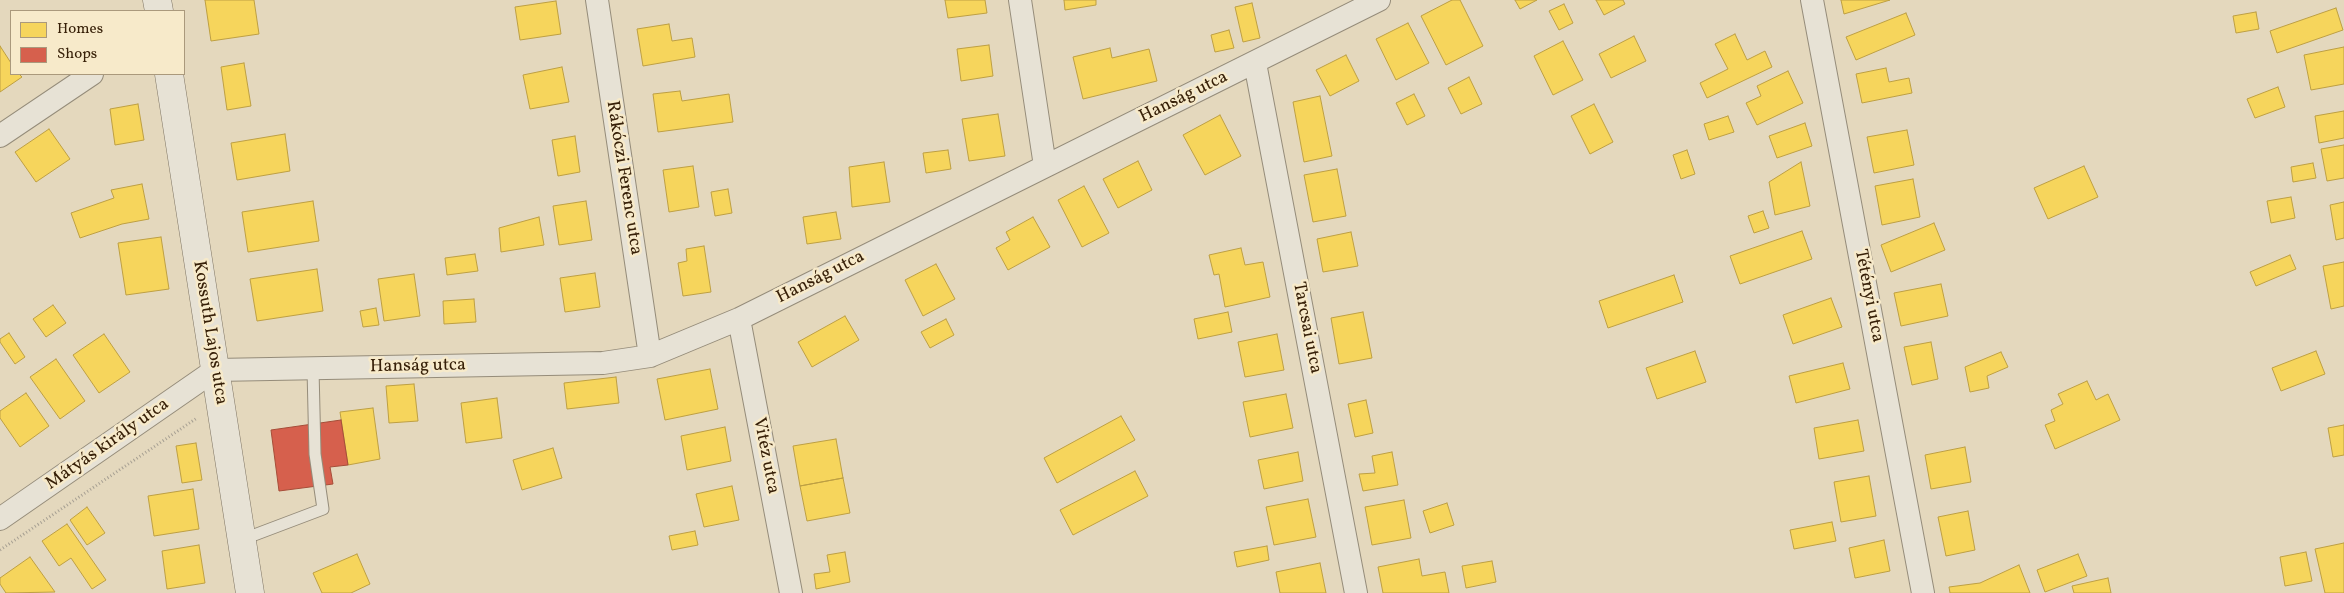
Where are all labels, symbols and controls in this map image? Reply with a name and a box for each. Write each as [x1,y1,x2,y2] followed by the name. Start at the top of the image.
[10,10,185,75] legend
[57,19,103,40] text: Homes
[57,44,97,65] text: Shops
[1136,67,1232,129] street label: Hanság utca
[600,99,646,257] street label: Rákóczi Ferenc utca
[773,247,869,309] street label: Hanság utca
[1848,248,1888,344] street label: Tétényi utca
[187,259,231,407] street label: Kossuth Lajos utca
[1287,280,1325,376] street label: Tarcsai utca
[370,355,466,379] street label: Hanság utca
[42,394,174,496] street label: Mátyás király utca
[747,416,783,496] street label: Vitéz utca

